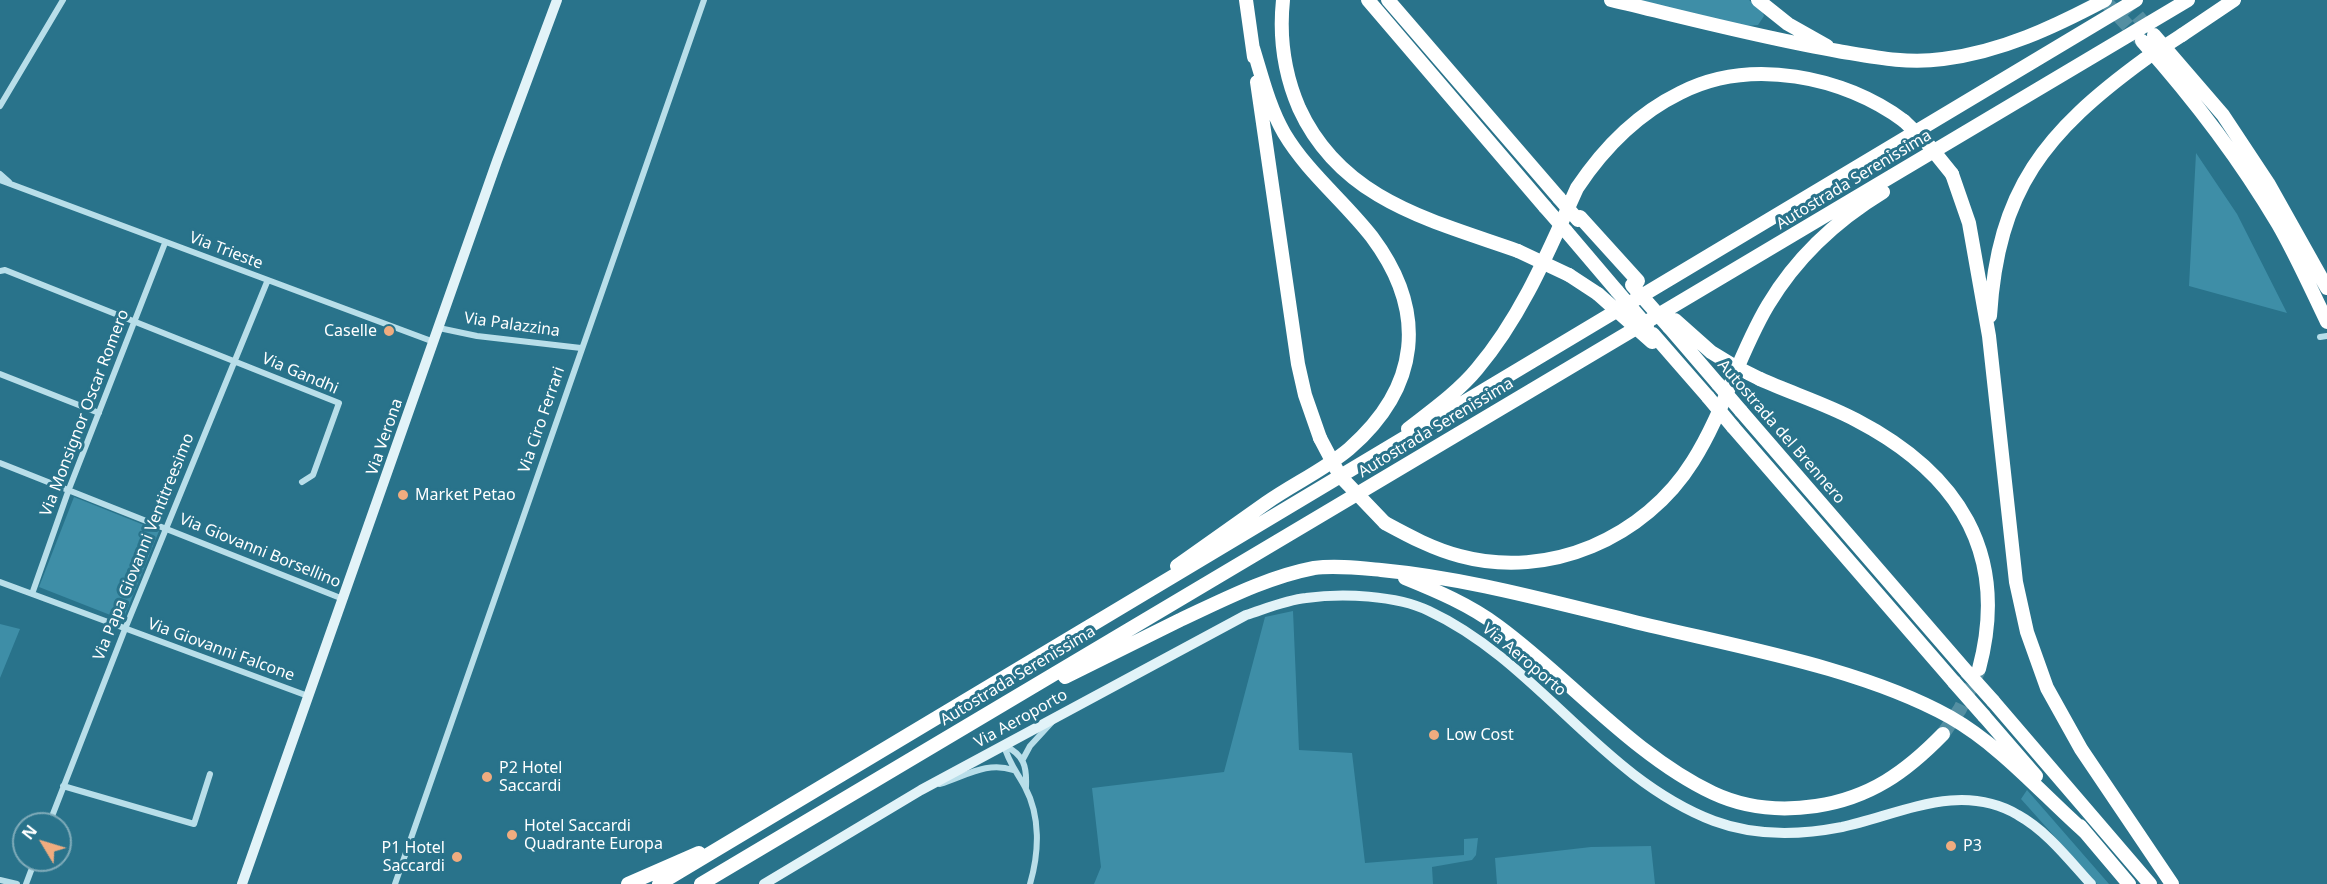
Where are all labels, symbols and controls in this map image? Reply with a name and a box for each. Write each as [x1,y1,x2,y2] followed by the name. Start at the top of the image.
[1773,126,1935,234] street label: Autostrada Serenissima
[187,228,265,274] street label: Via Trieste
[37,307,133,519] street label: Via Monsignor Oscar Romero
[463,309,561,341] street label: Via Palazzina
[324,321,377,341] place label: Caselle
[382,324,396,338] marker: Caselle
[259,349,341,399] street label: Via Gandhi
[1713,356,1849,508] street label: Autostrada del Brennero
[515,364,569,476] street label: Via Ciro Ferrari
[1355,374,1517,482] street label: Autostrada Serenissima
[363,396,407,478] street label: Via Verona
[90,431,198,663] street label: Via Papa Giovanni Ventitreesimo
[415,485,516,505] place label: Market Petao
[396,488,410,502] marker: Market Petao
[176,510,344,592] street label: Via Giovanni Borsellino
[145,614,297,686] street label: Via Giovanni Falcone
[1478,619,1570,701] street label: Via Aeroporto
[937,622,1099,730] street label: Autostrada Serenissima
[971,685,1071,753] street label: Via Aeroporto
[1446,725,1514,745] place label: Low Cost
[1427,728,1441,742] marker: Low Cost
[499,758,562,796] place label: P2 Hotel Saccardi
[480,770,494,784] marker: P2 Hotel Saccardi
[12,812,72,872] north arrow
[524,816,663,854] place label: Hotel Saccardi Quadrante Europa
[17,820,42,844] text: N
[505,828,519,842] marker: Hotel Saccardi Quadrante Europa
[1963,836,1982,856] place label: P3
[382,838,445,876] place label: P1 Hotel Saccardi
[1944,839,1958,853] marker: P3
[450,850,464,864] marker: P1 Hotel Saccardi

